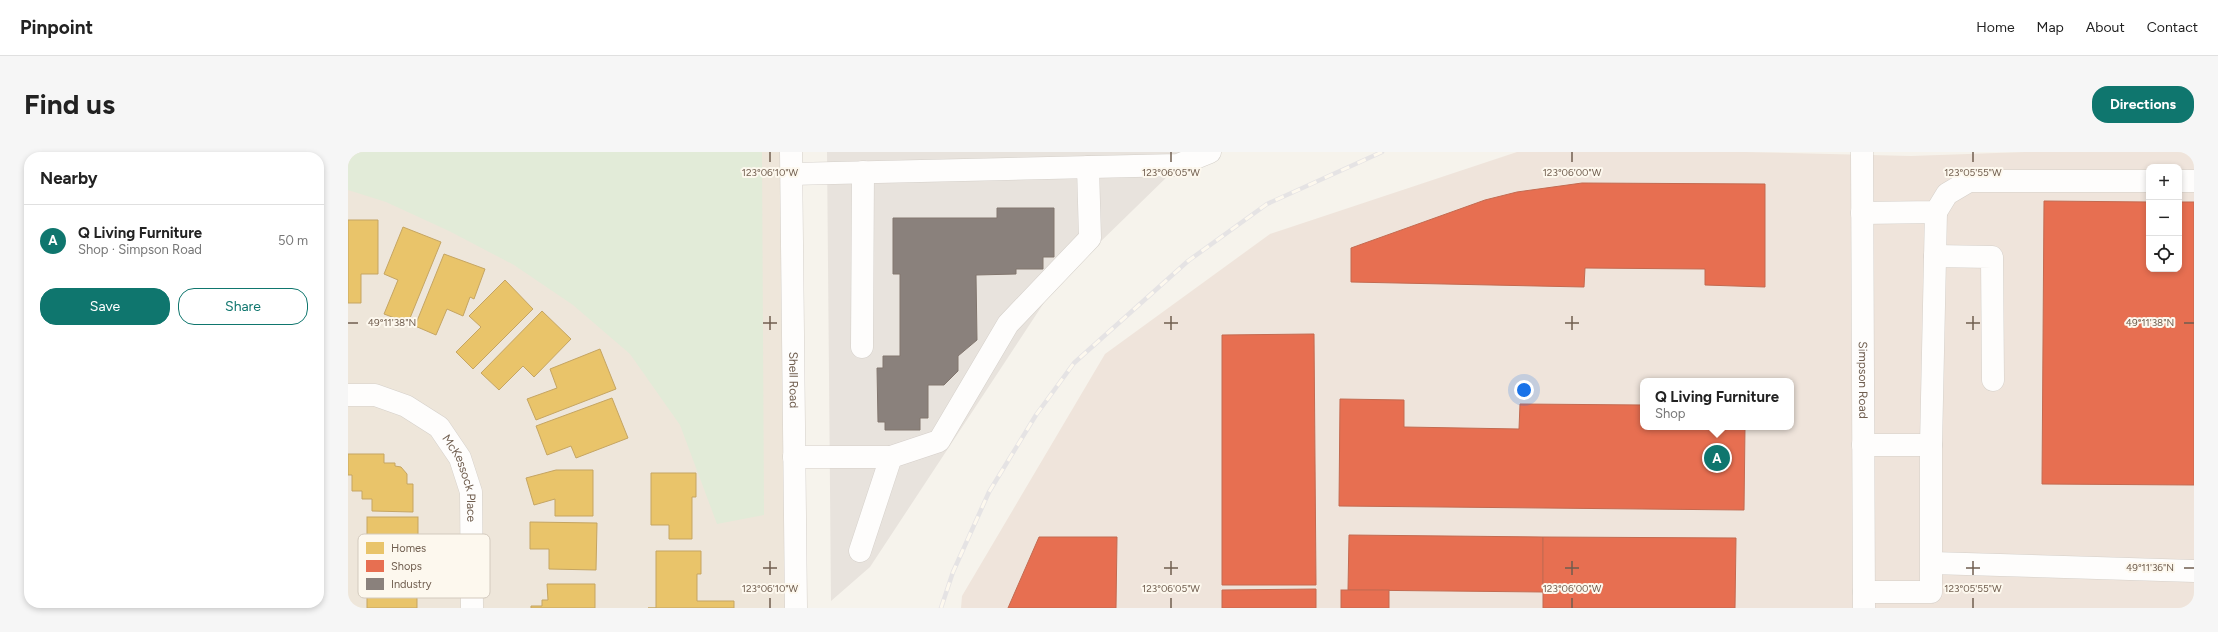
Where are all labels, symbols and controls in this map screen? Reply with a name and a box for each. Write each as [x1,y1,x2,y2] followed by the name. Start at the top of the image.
[20,16,93,39] text: Pinpoint
[1976,19,2015,36] text: Home
[2037,19,2064,36] text: Map
[2086,19,2125,36] text: About
[2147,19,2198,36] text: Contact
[2092,86,2194,123] button: Directions
[24,87,115,121] text: Find us
[2146,164,2182,272] map controls
[2146,164,2182,200] button: +
[742,166,799,179] text: 123°06'10"W
[1142,166,1200,179] text: 123°06'05"W
[1543,166,1602,179] text: 123°06'00"W
[1944,166,2002,179] text: 123°05'55"W
[40,168,98,188] text: Nearby
[2146,200,2182,236] button: −
[78,224,202,242] text: Q Living Furniture
[48,233,58,248] text: A
[278,233,308,248] text: 50 m
[2146,236,2182,272] button: locate
[78,242,202,257] text: Shop · Simpson Road
[40,288,170,325] button: Save
[178,288,308,325] button: Share
[368,316,416,329] text: 49°11'38"N
[2126,316,2174,329] text: 49°11'38"N
[1856,341,1870,419] street label: Simpson Road
[786,352,801,408] street label: Shell Road
[1640,378,1794,430] popup
[1514,380,1534,400] your location
[1655,388,1779,406] text: Q Living Furniture
[1655,406,1685,421] text: Shop
[439,432,478,523] street label: McKessock Place
[1704,443,1730,473] pin: A
[358,534,490,598] legend
[391,542,426,555] text: Homes
[391,560,422,573] text: Shops
[2126,561,2174,574] text: 49°11'36"N
[391,578,432,591] text: Industry
[742,582,799,595] text: 123°06'10"W
[1142,582,1200,595] text: 123°06'05"W
[1543,582,1602,595] text: 123°06'00"W
[1944,582,2002,595] text: 123°05'55"W

